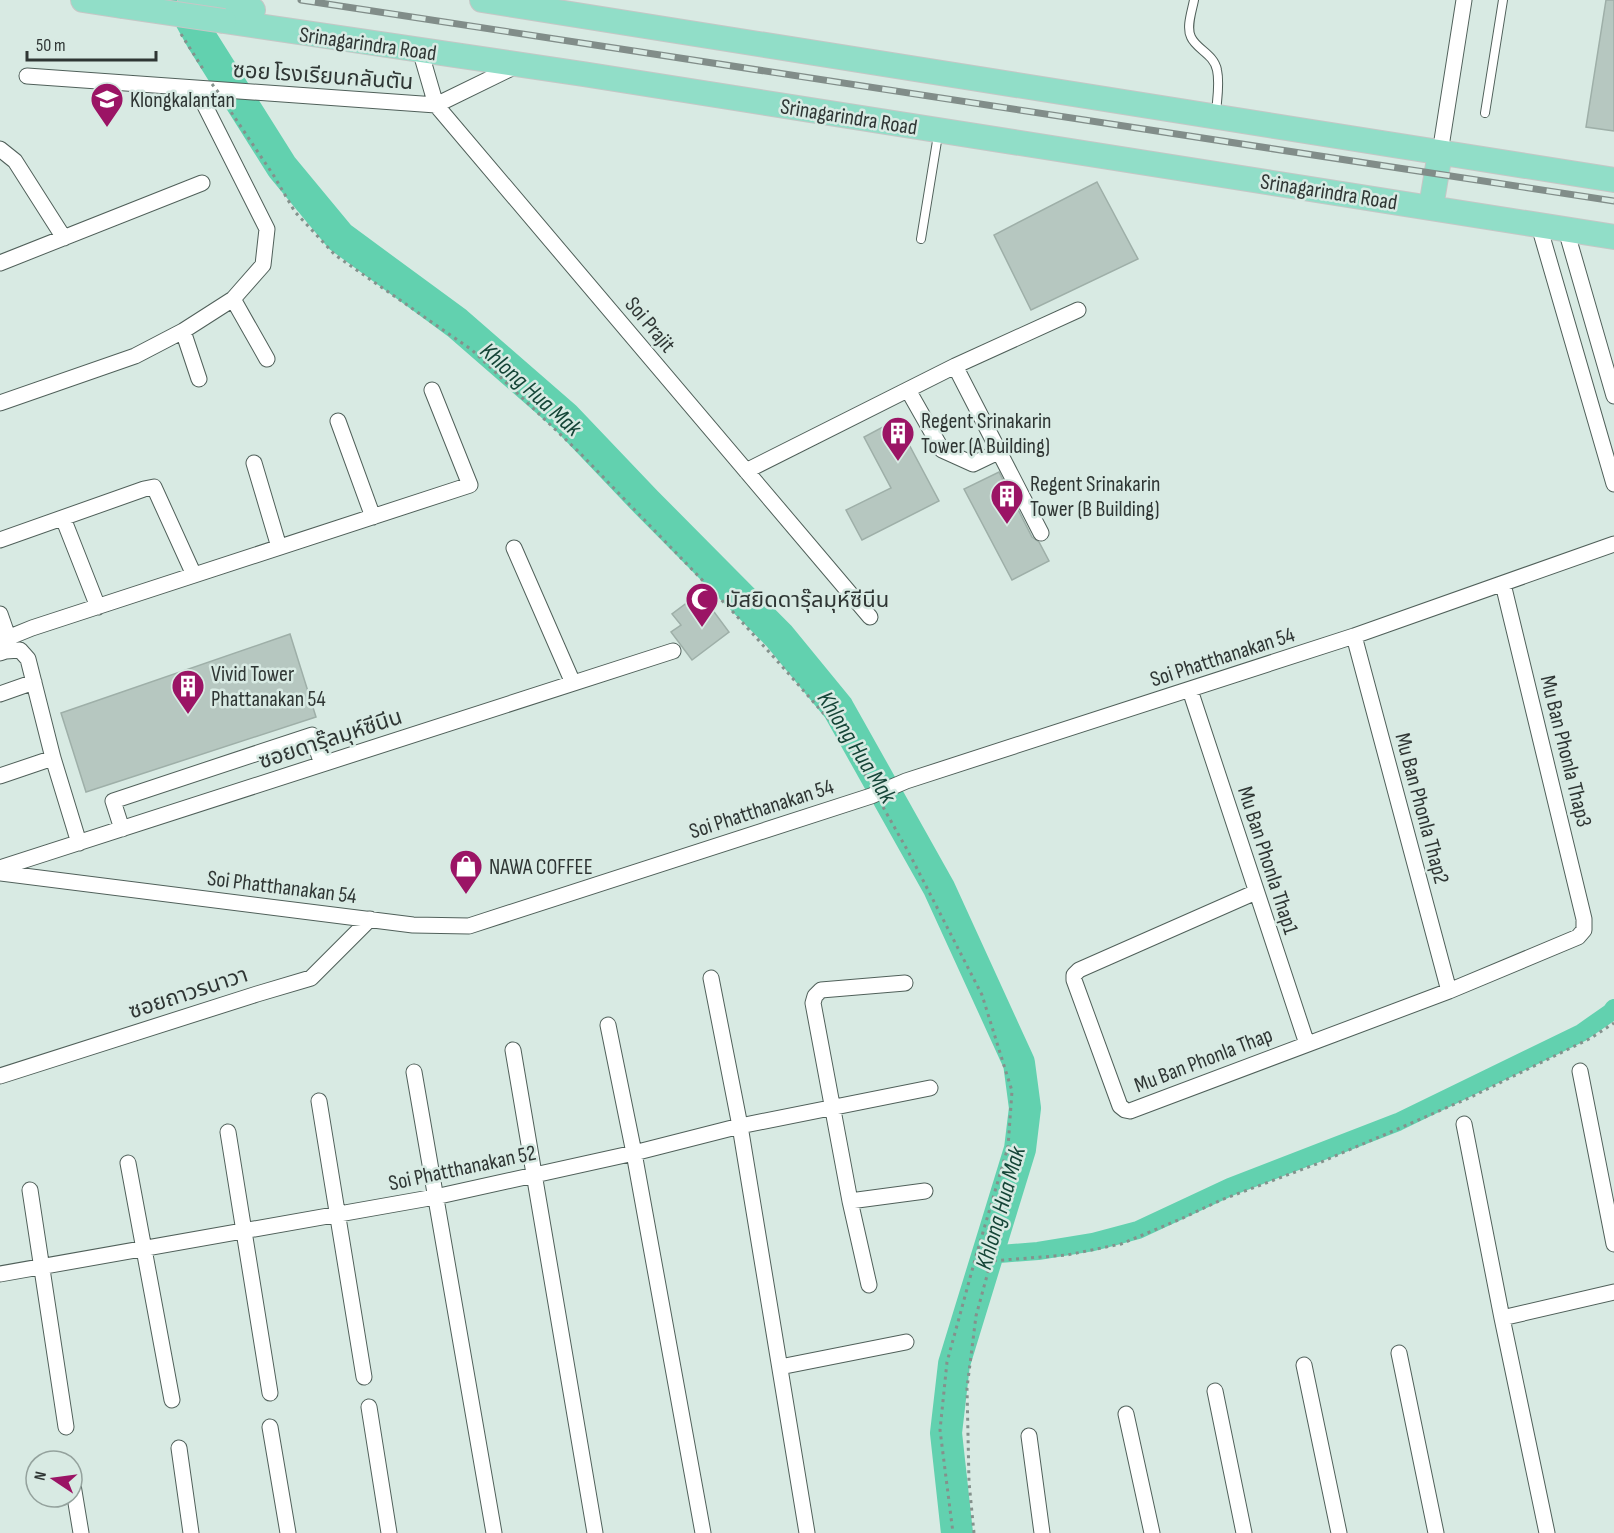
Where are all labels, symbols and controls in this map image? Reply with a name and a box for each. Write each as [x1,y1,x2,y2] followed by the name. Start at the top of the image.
[297,21,438,67] street label: Srinagarindra Road
[27,24,156,62] scale bar
[36,35,66,56] text: 50 m
[232,57,414,96] street label: ซอย โรงเรียนกลันตัน
[89,81,125,128] school or university icon: Klongkalantan
[130,87,235,114] place label: Klongkalantan
[778,93,919,142] street label: Srinagarindra Road
[1258,168,1399,217] street label: Srinagarindra Road
[619,292,681,359] street label: Soi Prajit
[474,336,588,443] water label: Khlong Hua Mak
[921,408,1051,460] place label: Regent Srinakarin Tower (A Building)
[880,415,916,462] building icon: Regent Srinakarin Tower (A Building)
[1030,471,1160,523] place label: Regent Srinakarin Tower (B Building)
[989,478,1025,525] building icon: Regent Srinakarin Tower (B Building)
[684,581,720,628] mosque icon: มัสยิดดารุ๊ลมุห์ซีนีน
[725,587,889,614] place label: มัสยิดดารุ๊ลมุห์ซีนีน
[1147,621,1298,693] street label: Soi Phatthanakan 54
[211,661,326,713] place label: Vivid Tower Phattanakan 54
[170,668,206,715] building icon: Vivid Tower Phattanakan 54
[1534,673,1597,830] street label: Mu Ban Phonla Thap3
[811,686,903,809] water label: Khlong Hua Mak
[255,704,406,775] street label: ซอยดารุ๊ลมุห์ซีนีน
[1388,730,1455,887] street label: Mu Ban Phonla Thap2
[686,773,837,845] street label: Soi Phatthanakan 54
[1231,783,1304,938] street label: Mu Ban Phonla Thap1
[448,848,484,895] shop icon: NAWA COFFEE
[489,854,593,881] place label: NAWA COFFEE
[206,865,358,910] street label: Soi Phatthanakan 54
[125,961,252,1025] street label: ซอยถาวรนาวา
[1131,1022,1277,1099] street label: Mu Ban Phonla Thap
[386,1140,539,1197] street label: Soi Phatthanakan 52
[969,1142,1032,1273] water label: Khlong Hua Mak
[24,1449,84,1509] north arrow
[31,1470,51,1482] text: N

